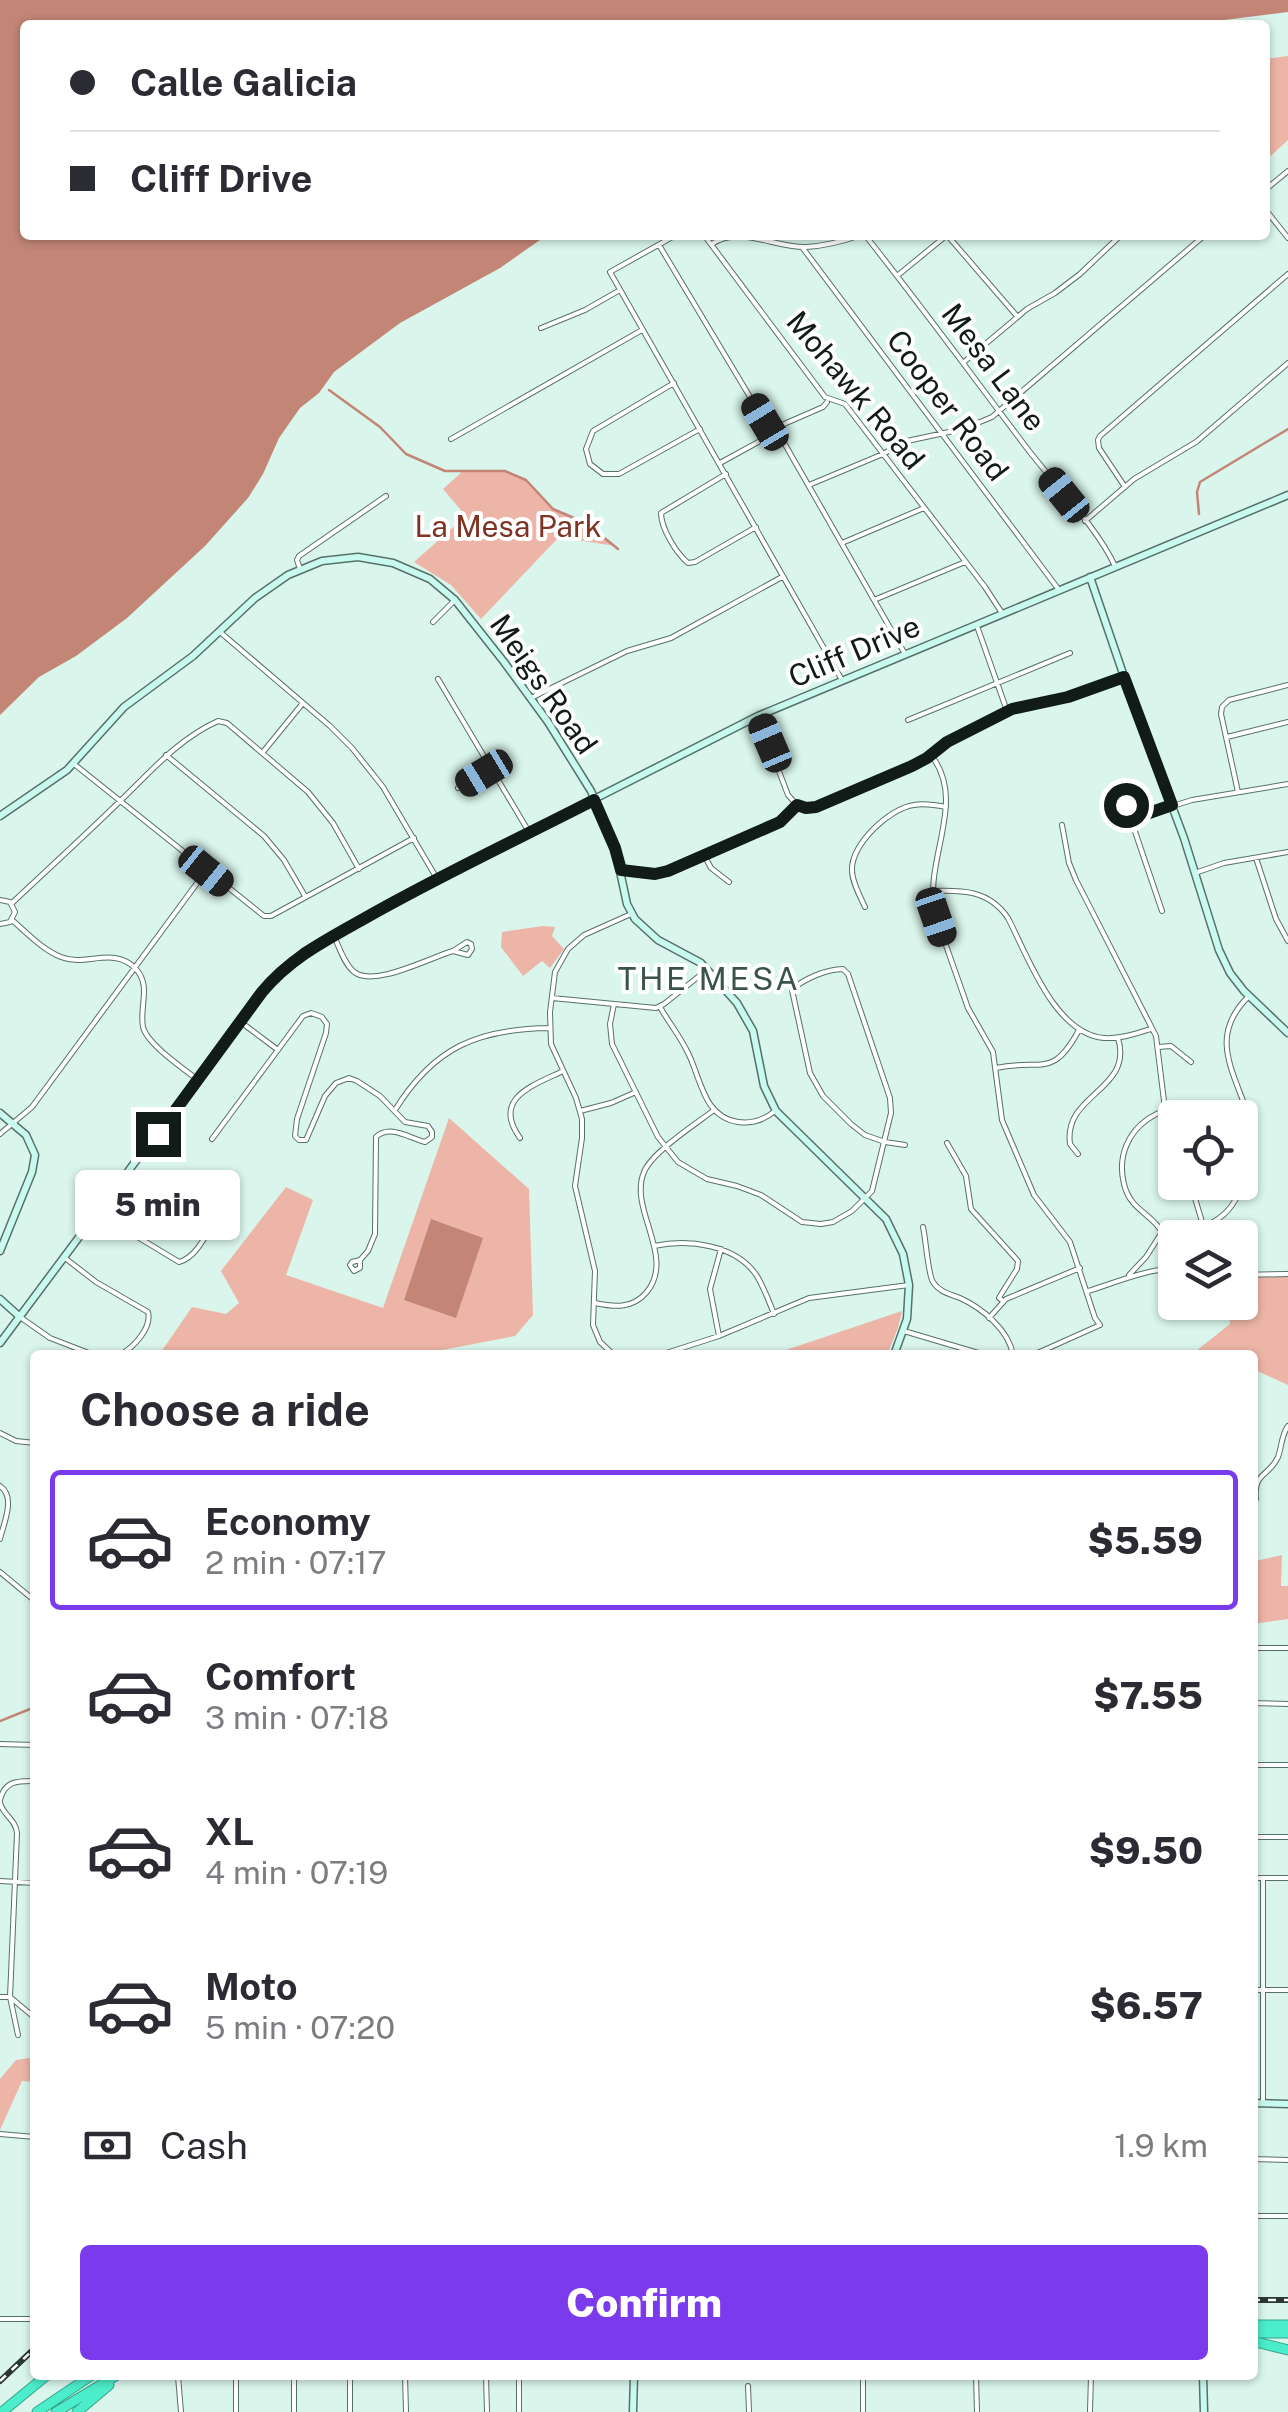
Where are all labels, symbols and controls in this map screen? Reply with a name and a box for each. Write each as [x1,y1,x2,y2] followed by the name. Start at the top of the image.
[130,60,357,105] text: Calle Galicia
[130,156,312,201] text: Cliff Drive
[934,296,1054,438] street label: Mesa Lane
[779,304,933,476] street label: Mohawk Road
[880,323,1016,487] street label: Cooper Road
[737,389,793,455] car
[1033,462,1095,528] car
[414,508,602,544] park label: La Mesa Park
[483,607,605,761] street label: Meigs Road
[783,607,925,695] street label: Cliff Drive
[744,710,796,776] car
[451,745,517,801] car
[1104,783,1149,828] route start
[173,840,239,902] car
[912,884,960,950] car
[617,960,801,997] district label: THE MESA
[1158,1100,1258,1320] map controls
[1158,1100,1258,1200] button: locate
[136,1112,181,1157] route end
[76,1169,240,1239] callout: 5 min
[114,1186,201,1223] text: 5 min
[1158,1220,1258,1320] button: layers
[80,1383,370,1436] text: Choose a ride
[85,1495,175,1585] icon: car
[205,1499,371,1544] text: Economy
[1088,1518,1203,1563] text: $5.59
[205,1544,386,1581] text: 2 min · 07:17
[85,1650,175,1740] icon: car
[205,1654,356,1699] text: Comfort
[1093,1673,1203,1718] text: $7.55
[205,1699,389,1736] text: 3 min · 07:18
[85,1805,175,1895] icon: car
[205,1809,254,1854] text: XL
[1089,1828,1203,1873] text: $9.50
[205,1854,388,1891] text: 4 min · 07:19
[85,1960,175,2050] icon: car
[205,1964,298,2009] text: Moto
[1089,1983,1203,2028] text: $6.57
[205,2009,395,2046] text: 5 min · 07:20
[80,2118,135,2173] icon: cash
[160,2123,248,2168] text: Cash
[1114,2127,1208,2164] text: 1.9 km
[80,2245,1208,2360] button: Confirm

